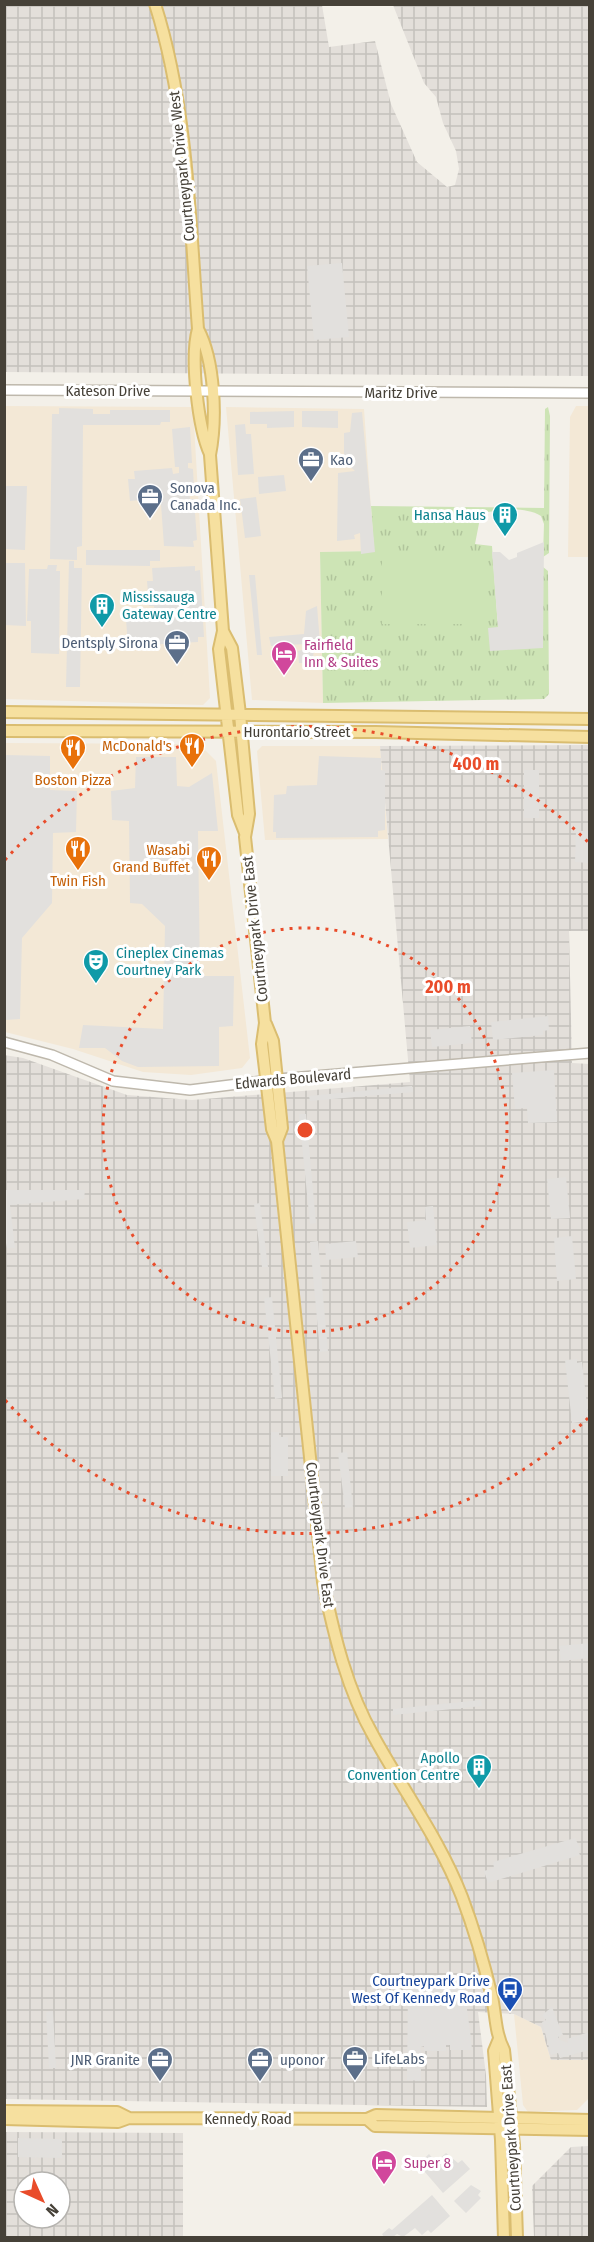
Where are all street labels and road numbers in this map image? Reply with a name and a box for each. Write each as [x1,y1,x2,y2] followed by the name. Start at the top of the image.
[165,90,199,242] street label: Courtneypark Drive West
[66,382,150,400] street label: Kateson Drive
[364,384,438,402] street label: Maritz Drive
[243,723,351,741] street label: Hurontario Street
[238,855,272,1003] street label: Courtneypark Drive East
[234,1065,352,1093] street label: Edwards Boulevard
[302,1461,338,1609] street label: Courtneypark Drive East
[497,2064,525,2212] street label: Courtneypark Drive East
[204,2110,292,2128] street label: Kennedy Road

